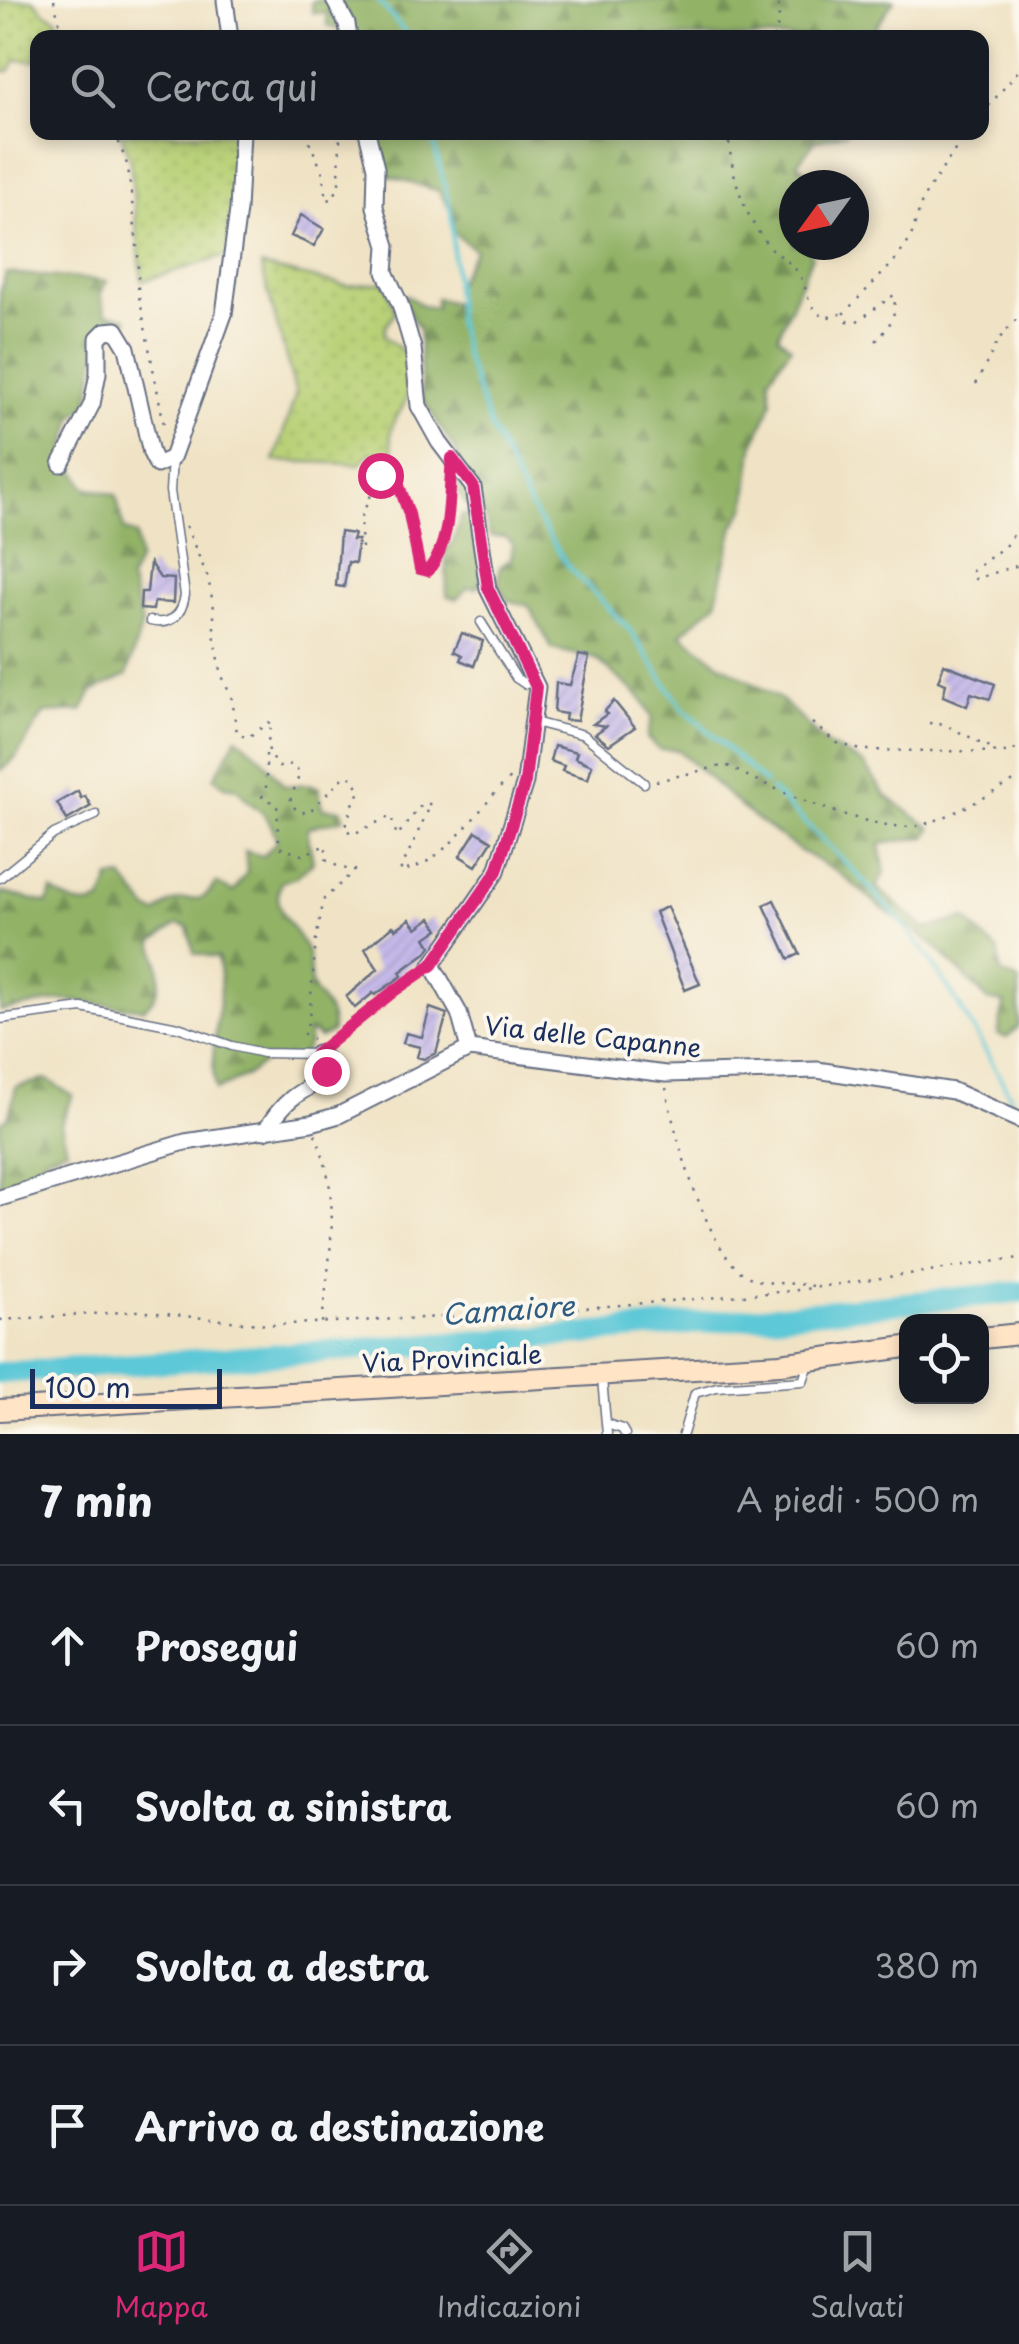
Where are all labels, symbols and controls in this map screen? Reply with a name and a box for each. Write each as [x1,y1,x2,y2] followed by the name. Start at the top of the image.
[30,30,989,140] search box
[145,57,318,114] text: Cerca qui
[65,58,120,113] icon: search
[779,170,869,260] north arrow
[358,453,404,499] route start
[483,1006,703,1066] street label: Via delle Capanne
[304,1049,350,1095] route end
[440,1283,578,1335] water label: Camaiore
[899,1314,989,1404] map controls
[899,1314,989,1404] button: locate
[361,1334,543,1382] street label: Via Provinciale
[30,1364,222,1408] scale bar
[45,1365,131,1408] text: 100 m
[40,1468,153,1531] text: 7 min
[736,1475,979,1523] text: A piedi · 500 m
[135,1617,298,1674] text: Prosegui
[40,1618,95,1673] icon: ahead
[895,1621,979,1669] text: 60 m
[135,1777,451,1834] text: Svolta a sinistra
[40,1778,95,1833] icon: left
[895,1781,979,1829] text: 60 m
[135,1937,429,1994] text: Svolta a destra
[40,1938,95,1993] icon: right
[874,1941,979,1989] text: 380 m
[135,2097,544,2154] text: Arrivo a destinazione
[40,2098,95,2153] icon: arrive
[115,2224,208,2327] tab: Mappa
[437,2224,581,2327] tab: Indicazioni
[810,2224,904,2327] tab: Salvati

